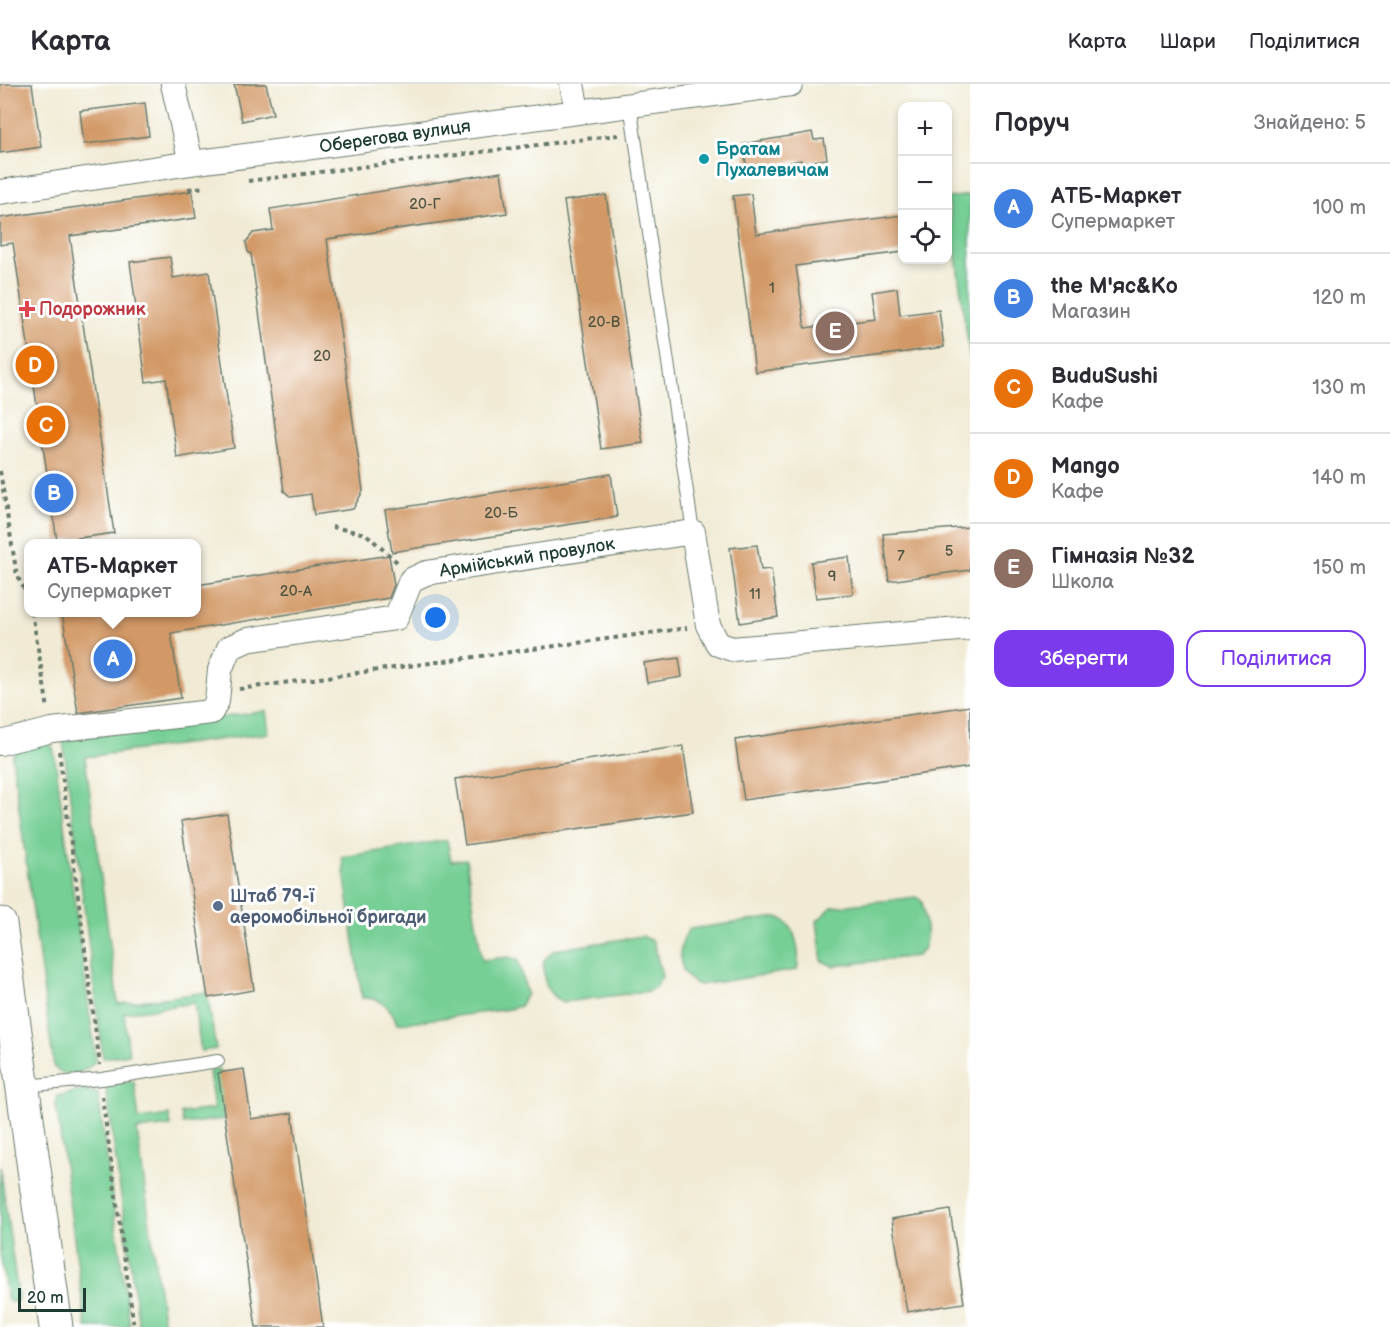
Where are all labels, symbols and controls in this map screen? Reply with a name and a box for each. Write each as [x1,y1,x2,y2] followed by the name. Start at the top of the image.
[30,25,110,58] text: Карта
[1067,29,1127,54] text: Карта
[1160,29,1216,54] text: Шари
[1249,29,1360,54] text: Поділитися
[898,102,952,264] map controls
[898,102,952,156] button: +
[994,108,1070,139] text: Поруч
[1254,111,1366,135] text: Знайдено: 5
[318,115,472,158] street label: Оберегова вулиця
[716,139,829,181] place label: Братам Пухалевичам
[697,152,711,166] marker: Братам Пухалевичам
[898,156,952,210] button: −
[1051,183,1181,210] text: АТБ-Маркет
[409,195,441,214] house number: 20-Г
[1007,196,1020,220] text: A
[1313,196,1366,220] text: 100 m
[898,210,952,264] button: locate
[1051,210,1175,234] text: Супермаркет
[1051,273,1178,300] text: the М'яс&Kо
[769,279,775,298] house number: 1
[1006,286,1021,310] text: B
[1313,286,1366,310] text: 120 m
[39,299,146,320] place label: Подорожник
[1051,300,1131,324] text: Магазин
[20,302,34,316] marker: Подорожник
[816,308,854,354] pin: E
[588,313,621,332] house number: 20-В
[15,342,54,388] pin: D
[313,347,331,366] house number: 20
[1051,363,1158,390] text: BuduSushi
[1006,376,1021,400] text: C
[1312,376,1366,400] text: 130 m
[1051,390,1104,414] text: Кафе
[26,402,66,448] pin: C
[1051,453,1120,480] text: Mango
[1007,466,1020,490] text: D
[1312,466,1366,490] text: 140 m
[34,470,74,516] pin: B
[1051,480,1104,504] text: Кафе
[484,504,518,523] house number: 20-Б
[437,533,617,582] street label: Армійський провулок
[24,539,201,617] popup
[945,542,953,561] house number: 5
[1051,543,1194,570] text: Гімназія №32
[897,547,905,566] house number: 7
[47,553,178,580] text: АТБ-Маркет
[1007,556,1020,580] text: E
[1313,556,1366,580] text: 150 m
[828,567,836,586] house number: 9
[1051,570,1114,594] text: Школа
[47,580,171,604] text: Супермаркет
[280,582,313,601] house number: 20-А
[749,585,761,604] house number: 11
[421,603,450,632] your location
[994,630,1174,687] button: Зберегти
[1186,630,1366,687] button: Поділитися
[94,636,132,682] pin: A
[230,886,426,928] place label: Штаб 79-ї аеромобільної бригади
[211,899,225,913] marker: Штаб 79-ї аеромобільної бригади
[18,1285,86,1312] scale bar
[27,1289,63,1308] text: 20 m

